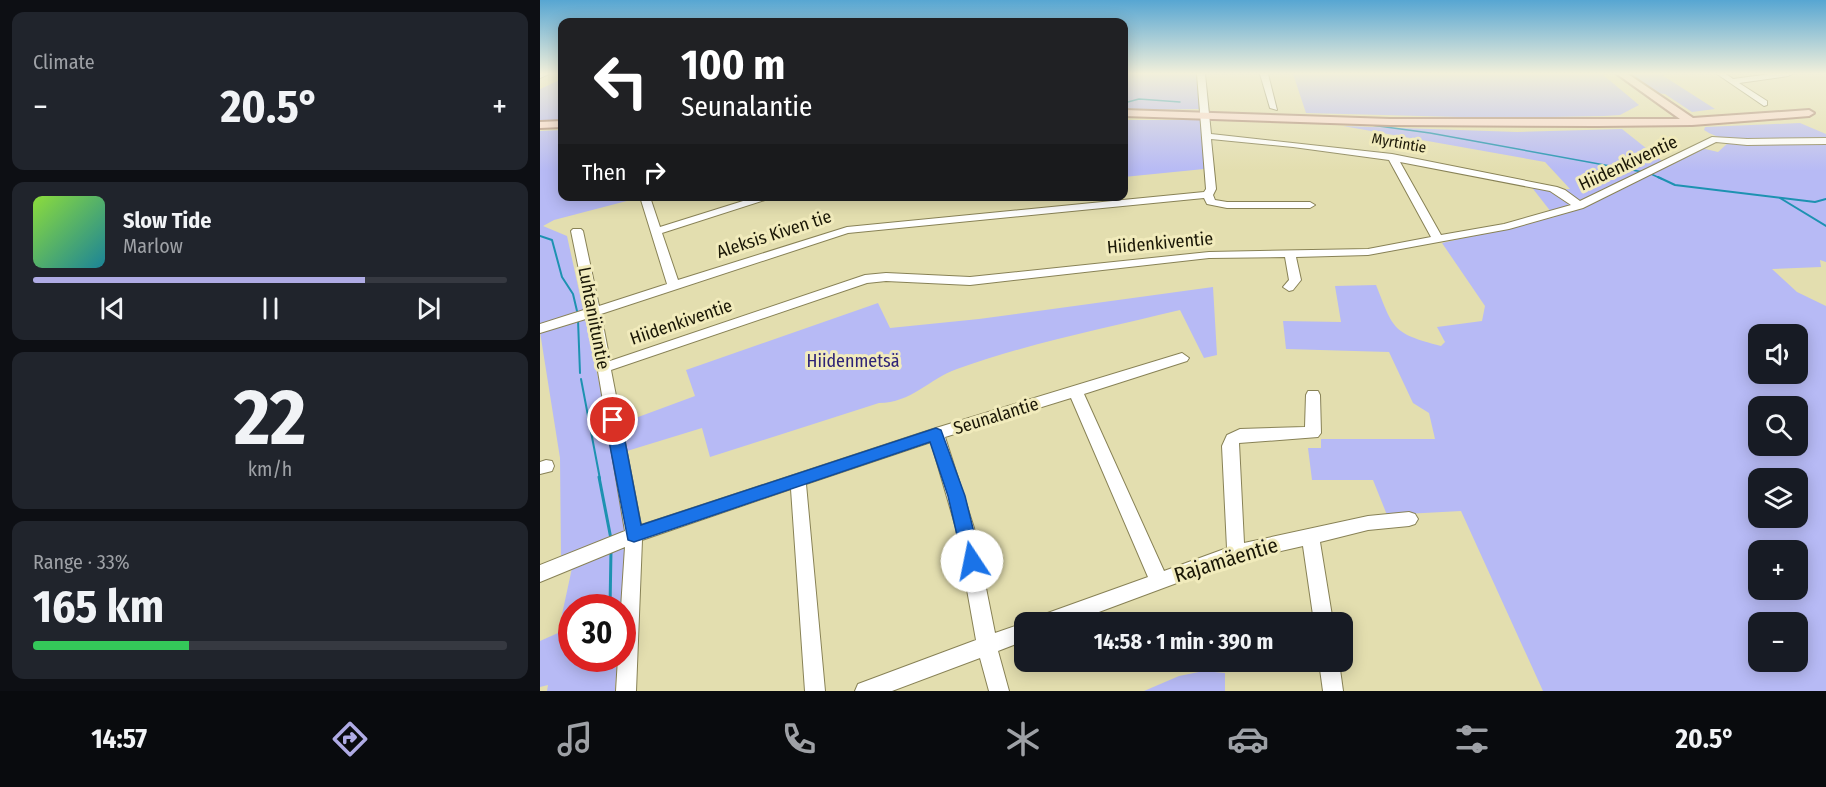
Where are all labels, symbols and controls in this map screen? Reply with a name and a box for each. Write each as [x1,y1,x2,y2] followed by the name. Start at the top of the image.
[681,40,785,90] text: 100 m
[582,42,660,120] icon: left
[33,50,95,74] text: Climate
[220,80,319,134] text: 20.5°
[33,87,48,127] text: −
[492,87,507,127] text: +
[681,91,812,123] text: Seunalantie
[1370,129,1428,157] street label: Myrtintie
[1575,130,1681,195] street label: Hiidenkiventie
[638,156,671,189] icon: right
[582,159,626,186] text: Then
[714,205,834,263] street label: Aleksis Kiven tie
[123,207,211,234] text: Slow Tide
[1106,227,1214,259] street label: Hiidenkiventie
[123,234,183,258] text: Marlow
[573,265,615,371] street label: Luhtaniituntie
[96,292,129,325] icon: previous
[254,292,287,325] icon: pause
[412,292,445,325] icon: next
[627,294,735,350] street label: Hiidenkiventie
[1748,324,1808,672] map controls
[1748,324,1808,384] button: sound
[806,350,900,372] park label: Hiidenmetsä
[234,371,306,465] text: 22
[951,393,1041,439] street label: Seunalantie
[587,394,638,445] pin
[1748,396,1808,456] button: search
[596,403,629,436] icon: arrive
[248,457,292,481] text: km/h
[1748,468,1808,528] button: layers
[940,529,1004,593] position arrow
[1171,532,1281,588] street label: Rajamäentie
[1748,540,1808,600] button: +
[33,550,130,574] text: Range · 33%
[33,580,164,634] text: 165 km
[558,594,636,672] speed limit sign: 30
[1748,612,1808,672] button: −
[1094,628,1273,655] text: 14:58 · 1 min · 390 m
[329,718,371,760] icon: directions
[554,718,596,760] icon: music
[778,718,820,760] icon: phone
[1002,718,1044,760] icon: climate
[1227,718,1269,760] icon: car
[1451,718,1493,760] icon: filters
[91,723,147,755] text: 14:57
[1675,723,1735,755] text: 20.5°

